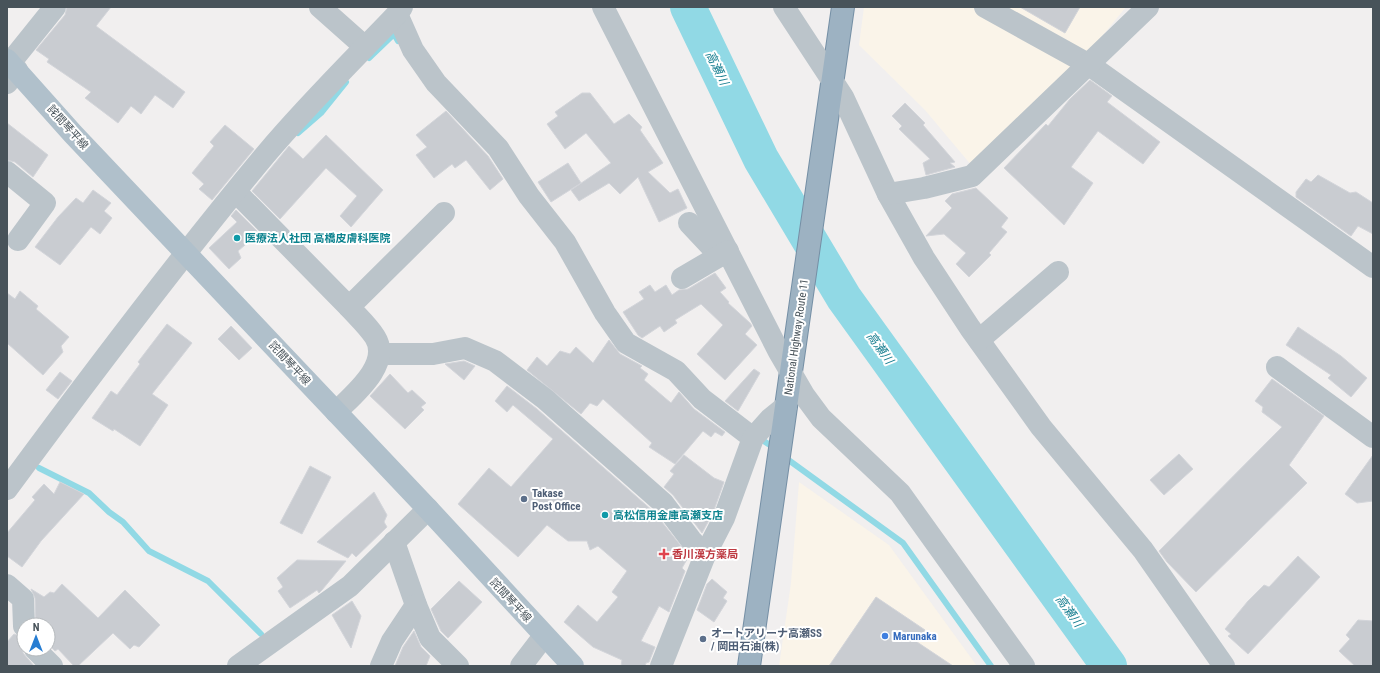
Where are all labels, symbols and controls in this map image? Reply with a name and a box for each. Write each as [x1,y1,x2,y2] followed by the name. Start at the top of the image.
[703,49,732,89] water label: 高瀬川
[44,103,91,152] street label: 詫間琴平線
[245,232,391,245] place label: 医療法人社団 高橋皮膚科医院
[232,233,242,243] marker: 医療法人社団 高橋皮膚科医院
[782,278,811,396] street label: National Highway Route 11
[864,329,897,368] water label: 高瀬川
[266,339,313,388] street label: 詫間琴平線
[532,487,581,513] place label: Takase Post Office
[519,494,529,504] marker: Takase Post Office
[613,509,723,522] place label: 高松信用金庫高瀬支店
[600,510,610,520] marker: 高松信用金庫高瀬支店
[672,548,738,561] place label: 香川漢方薬局
[659,549,669,559] marker: 香川漢方薬局
[487,576,534,625] street label: 詫間琴平線
[1053,592,1086,631] water label: 高瀬川
[16,617,56,657] north arrow
[33,621,40,634] text: N
[711,627,822,653] place label: オートアリーナ高瀬SS / 岡田石油(株)
[893,630,937,643] place label: Marunaka
[880,631,890,641] marker: Marunaka
[698,634,708,644] marker: オートアリーナ高瀬SS / 岡田石油(株)

